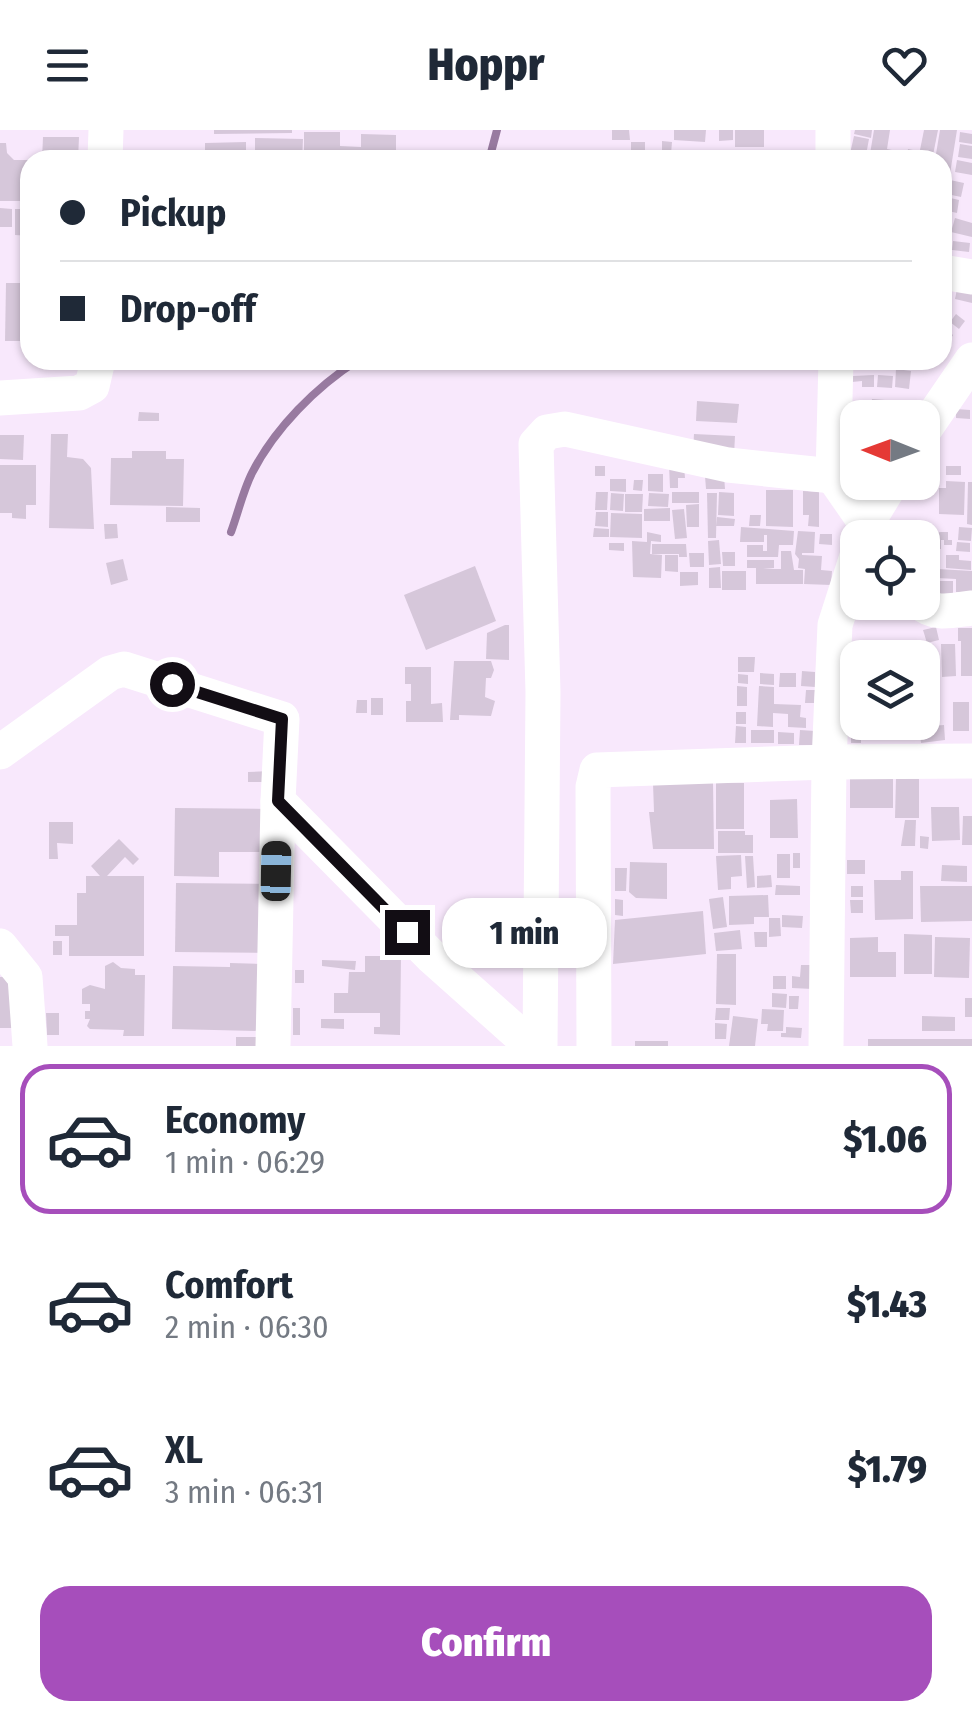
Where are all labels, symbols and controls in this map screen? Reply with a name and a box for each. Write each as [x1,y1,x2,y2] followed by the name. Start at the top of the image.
[40,38,95,93] icon: menu
[428,38,544,92] text: Hoppr
[877,38,932,93] icon: heart
[120,190,226,236] text: Pickup
[120,286,256,332] text: Drop-off
[840,400,940,500] north arrow
[840,400,940,740] map controls
[840,520,940,620] button: locate
[840,640,940,740] button: layers
[150,662,195,707] route start
[260,841,292,901] car
[442,897,607,967] callout: 1 min
[385,910,430,955] route end
[490,914,559,952] text: 1 min
[45,1094,135,1184] icon: car
[165,1097,305,1143] text: Economy
[843,1116,927,1162] text: $1.06
[165,1143,325,1181] text: 1 min · 06:29
[45,1259,135,1349] icon: car
[165,1262,293,1308] text: Comfort
[847,1281,927,1327] text: $1.43
[165,1308,329,1346] text: 2 min · 06:30
[45,1424,135,1514] icon: car
[165,1427,203,1473] text: XL
[848,1446,927,1492] text: $1.79
[165,1473,324,1511] text: 3 min · 06:31
[40,1586,932,1701] button: Confirm

